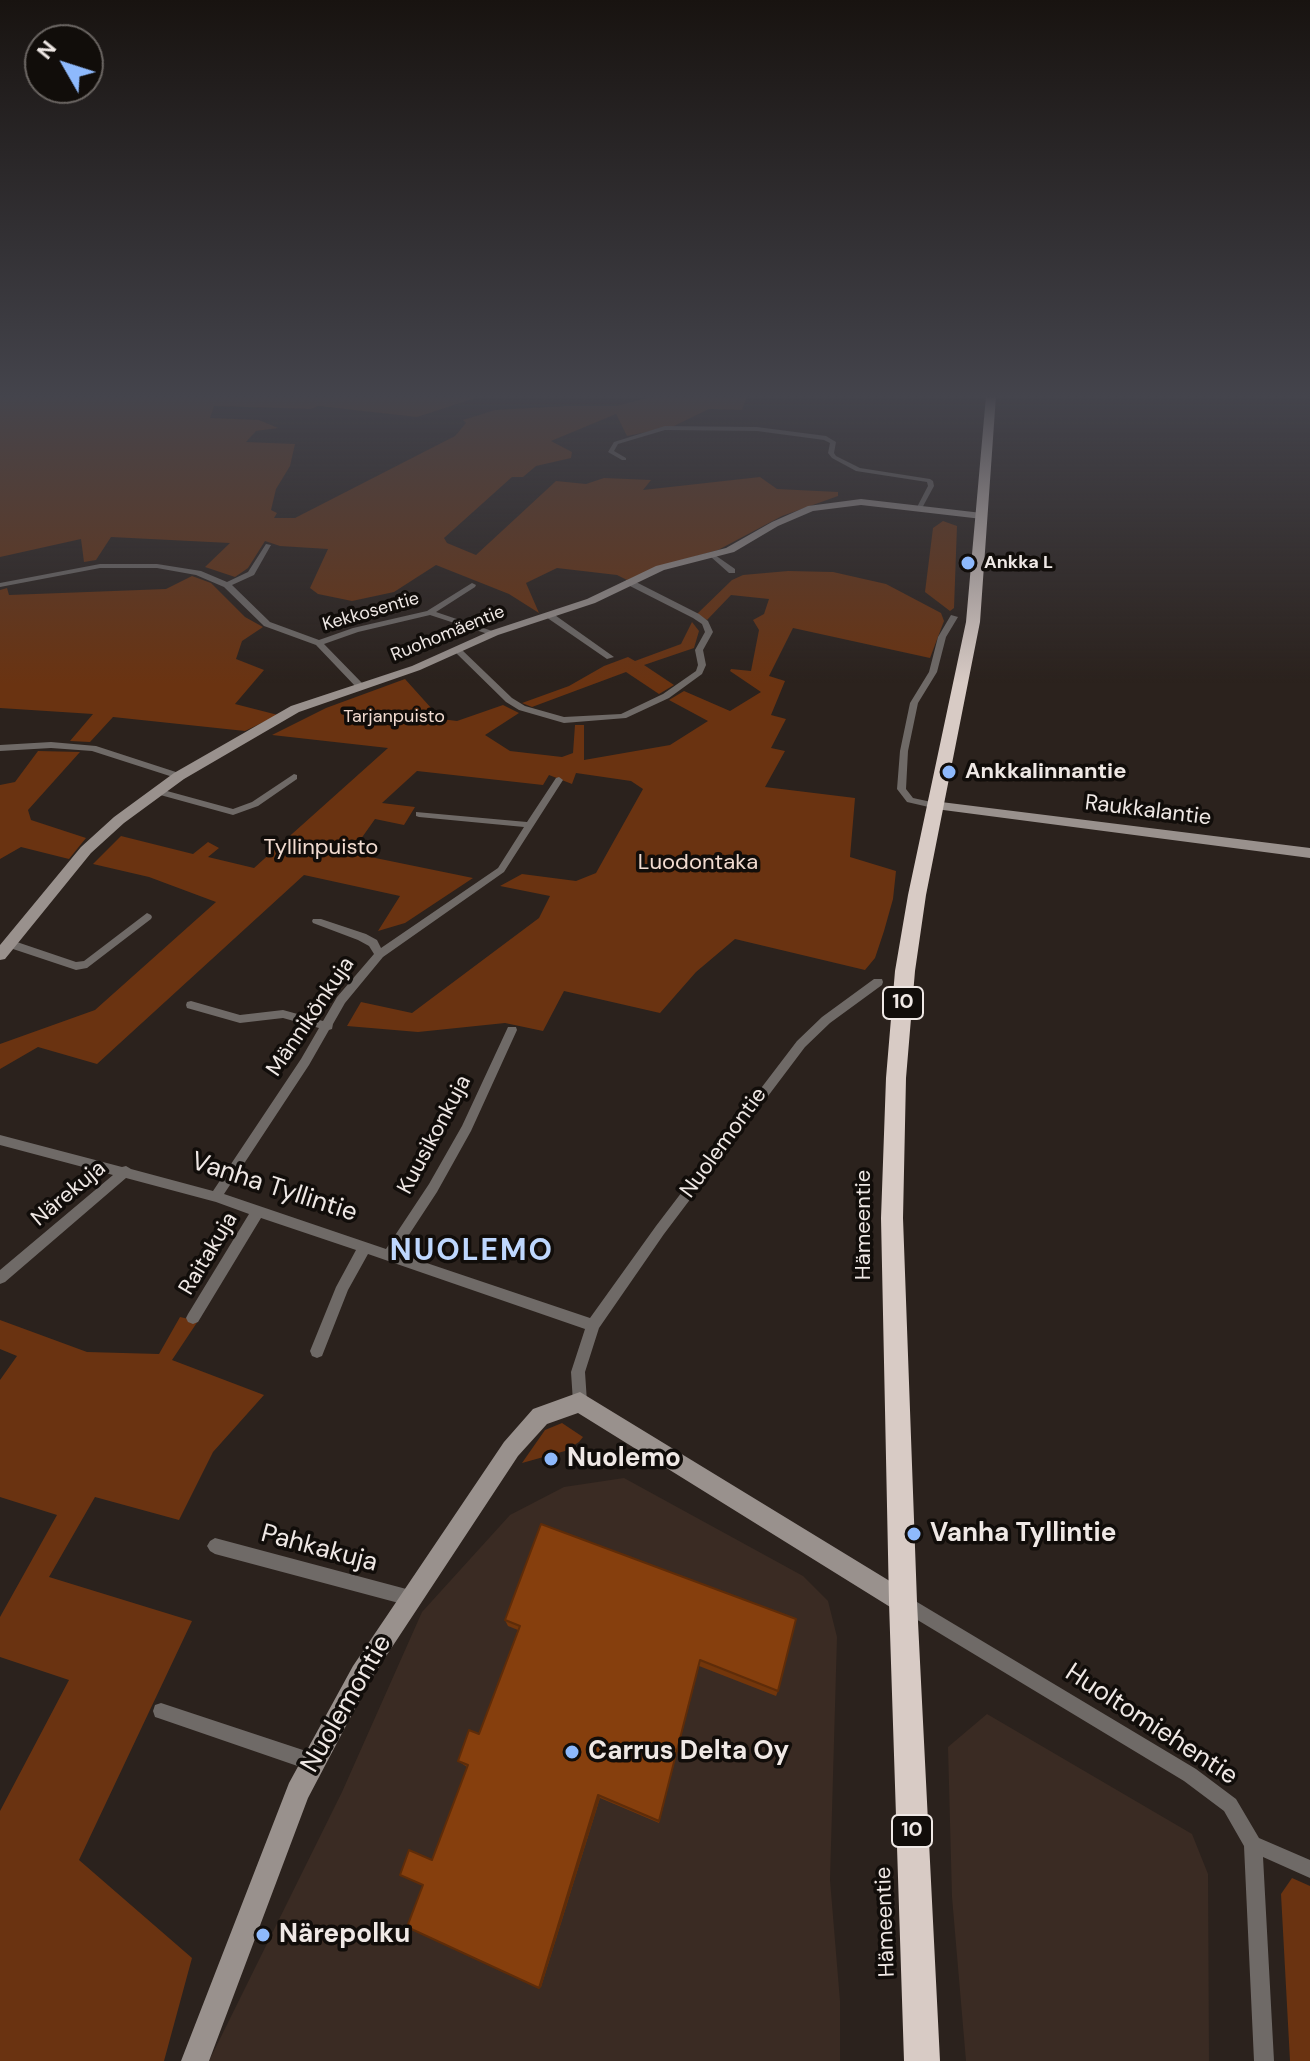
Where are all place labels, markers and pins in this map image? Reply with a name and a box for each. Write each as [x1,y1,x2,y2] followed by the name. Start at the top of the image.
[984,552,1053,574] place label: Ankka L
[959,554,977,572] marker: Ankka L
[965,759,1126,785] place label: Ankkalinnantie
[940,763,958,781] marker: Ankkalinnantie
[567,1443,681,1475] place label: Nuolemo
[542,1450,560,1468] marker: Nuolemo
[930,1518,1116,1550] place label: Vanha Tyllintie
[905,1525,923,1543] marker: Vanha Tyllintie
[588,1736,789,1768] place label: Carrus Delta Oy
[563,1743,581,1761] marker: Carrus Delta Oy
[279,1919,410,1951] place label: Närepolku
[254,1926,272,1944] marker: Närepolku

